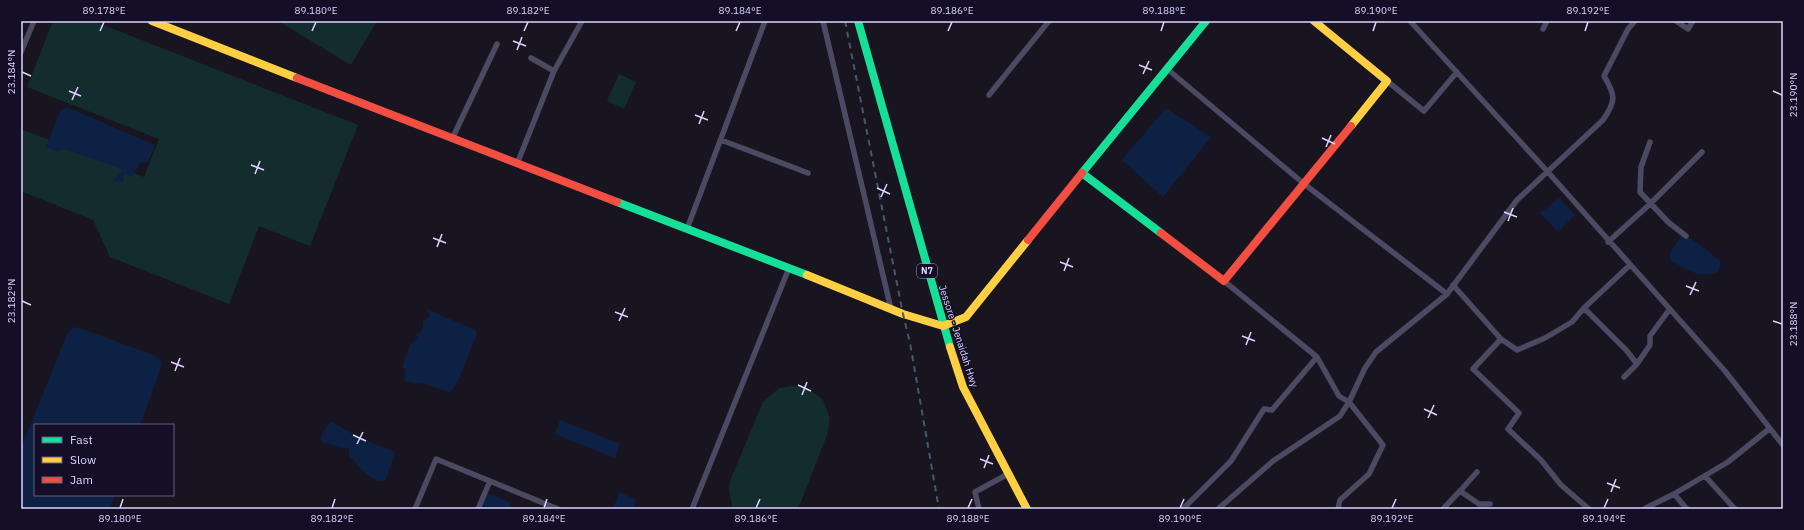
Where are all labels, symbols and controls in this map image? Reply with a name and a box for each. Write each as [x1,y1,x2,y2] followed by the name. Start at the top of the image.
[82,4,126,17] text: 89.178°E
[294,4,338,17] text: 89.180°E
[506,4,550,17] text: 89.182°E
[718,4,762,17] text: 89.184°E
[930,4,974,17] text: 89.186°E
[1142,4,1186,17] text: 89.188°E
[1354,4,1398,17] text: 89.190°E
[1566,4,1610,17] text: 89.192°E
[5,50,18,94] text: 23.184°N
[1787,73,1800,117] text: 23.190°N
[917,264,937,278] road number: N7
[5,279,18,323] text: 23.182°N
[936,283,981,389] street label: Jessore - Jenaidah Hwy
[1787,302,1800,346] text: 23.188°N
[34,424,174,496] legend
[70,432,93,447] text: Fast
[70,452,96,467] text: Slow
[70,472,93,487] text: Jam
[98,512,142,525] text: 89.180°E
[310,512,354,525] text: 89.182°E
[522,512,566,525] text: 89.184°E
[734,512,778,525] text: 89.186°E
[946,512,990,525] text: 89.188°E
[1158,512,1202,525] text: 89.190°E
[1370,512,1414,525] text: 89.192°E
[1582,512,1626,525] text: 89.194°E

